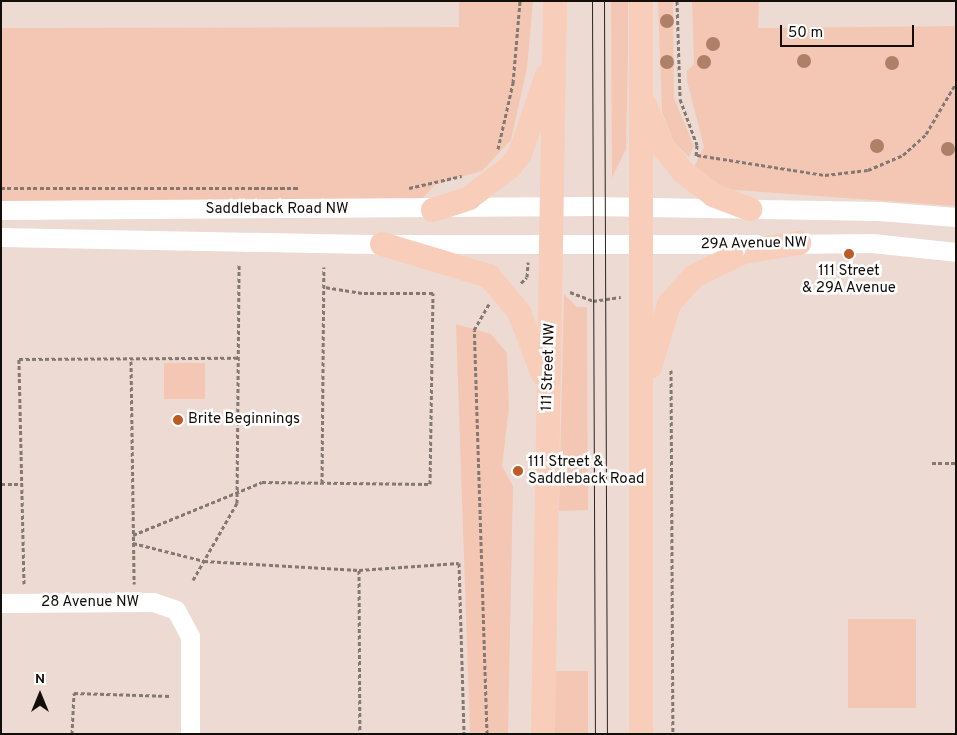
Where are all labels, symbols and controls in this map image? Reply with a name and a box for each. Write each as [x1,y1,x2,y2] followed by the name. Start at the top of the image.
[782,15,916,47] scale bar
[788,24,823,43] text: 50 m
[205,201,349,219] street label: Saddleback Road NW
[700,234,808,254] street label: 29A Avenue NW
[843,248,855,260] marker: 111 Street & 29A Avenue
[801,262,897,297] place label: 111 Street & 29A Avenue
[538,323,560,411] street label: 111 Street NW
[188,411,300,429] place label: Brite Beginnings
[172,414,184,426] marker: Brite Beginnings
[528,453,644,488] place label: 111 Street & Saddleback Road
[512,465,524,477] marker: 111 Street & Saddleback Road
[41,594,139,612] street label: 28 Avenue NW
[15,670,65,720] north arrow
[35,671,45,688] text: N

